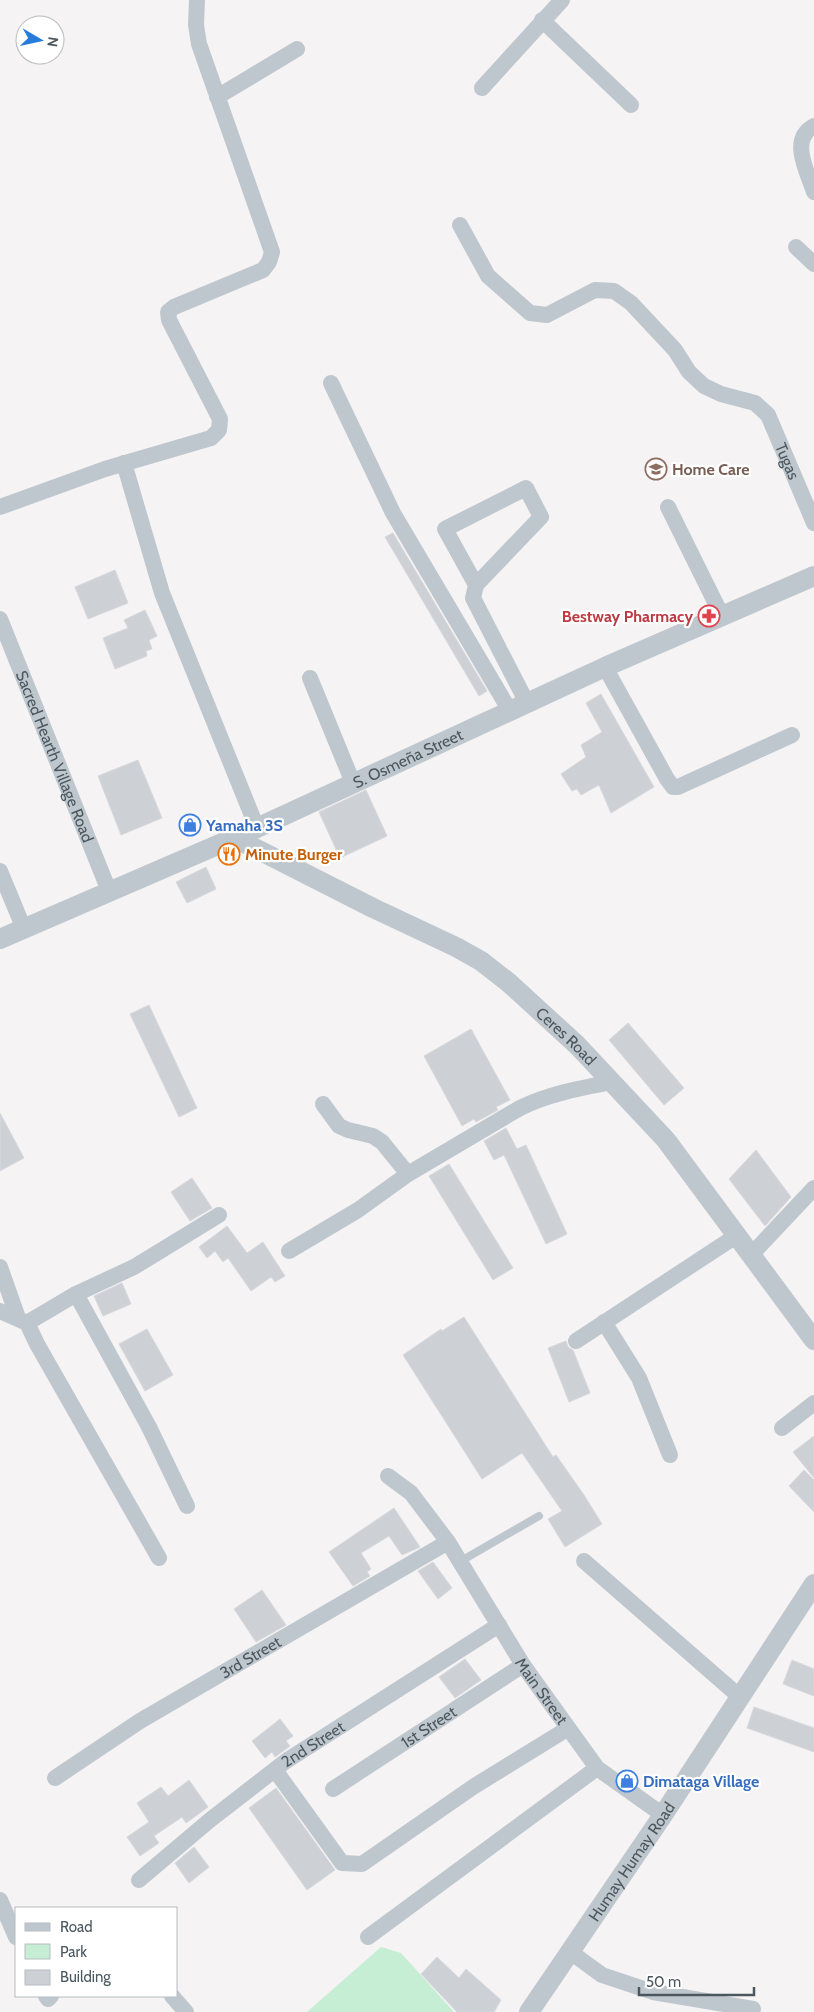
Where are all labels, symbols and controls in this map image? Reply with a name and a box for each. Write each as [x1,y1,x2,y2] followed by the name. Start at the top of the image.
[15,15,65,65] north arrow
[43,36,63,48] text: N
[772,440,804,483] street label: Tugas
[644,457,668,481] school or university icon: Home Care
[672,460,749,479] place label: Home Care
[697,604,721,628] pharmacy icon: Bestway Pharmacy
[562,607,693,626] place label: Bestway Pharmacy
[12,668,98,845] street label: Sacred Hearth Village Road
[350,724,466,792] street label: S. Osmeña Street
[178,813,202,837] shop icon: Yamaha 3S
[205,816,283,835] place label: Yamaha 3S
[217,842,241,866] restaurant icon: Minute Burger
[245,845,343,864] place label: Minute Burger
[532,1003,600,1069] street label: Ceres Road
[217,1631,285,1682] street label: 3rd Street
[511,1654,572,1729] street label: Main Street
[397,1701,460,1752] street label: 1st Street
[278,1716,348,1771] street label: 2nd Street
[615,1769,639,1793] shop icon: Dimataga Village
[643,1772,759,1791] place label: Dimataga Village
[584,1798,678,1925] street label: Humay Humay Road
[15,1907,178,1997] legend
[60,1918,93,1936] text: Road
[60,1943,87,1961] text: Park
[639,1964,754,1996] scale bar
[60,1968,111,1986] text: Building
[646,1973,681,1991] text: 50 m

